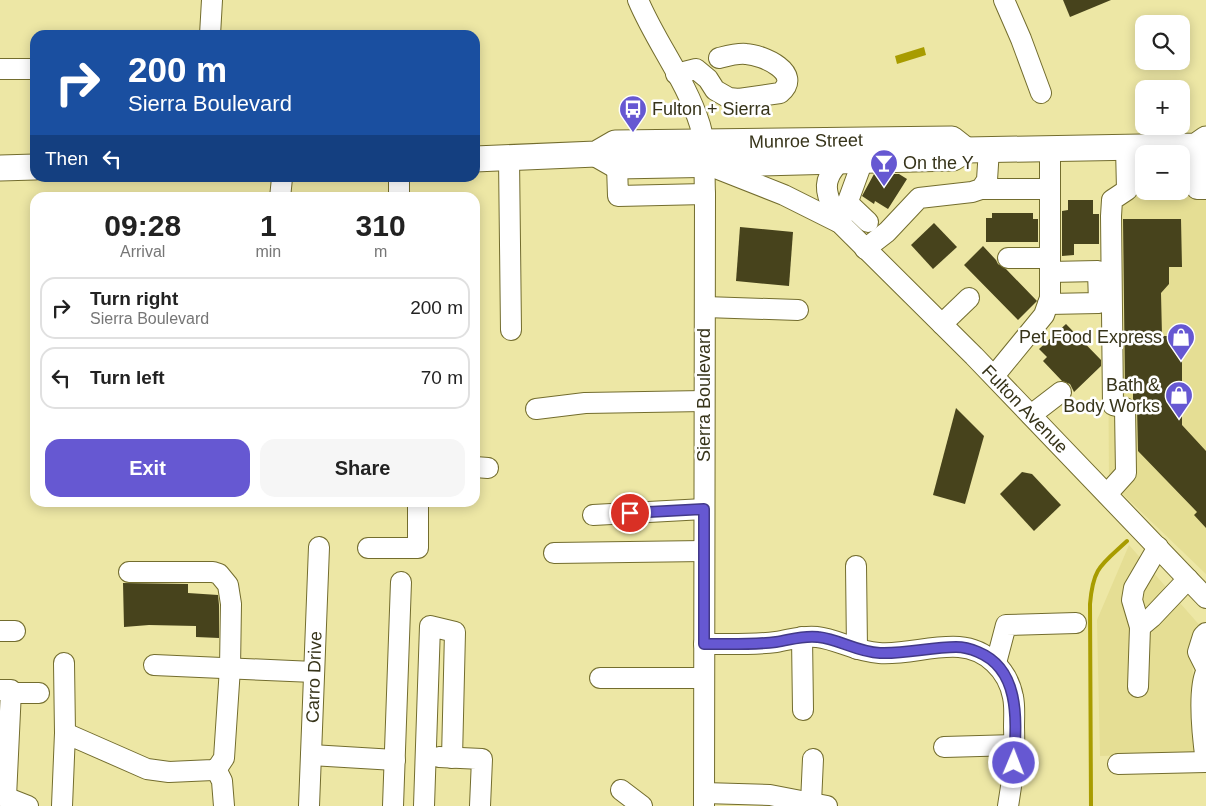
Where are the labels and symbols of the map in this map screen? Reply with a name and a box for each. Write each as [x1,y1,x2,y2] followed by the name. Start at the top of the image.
[618,94,648,133] bus stop icon: Fulton + Sierra
[652,99,772,119] place label: Fulton + Sierra
[749,130,863,152] street label: Munroe Street
[869,148,899,187] bar icon: On the Y
[903,153,974,173] place label: On the Y
[1166,322,1196,361] shop icon: Pet Food Express
[1019,327,1162,347] place label: Pet Food Express
[694,328,714,462] street label: Sierra Boulevard
[978,361,1072,457] street label: Fulton Avenue
[1063,375,1160,416] place label: Bath & Body Works
[1164,380,1194,419] shop icon: Bath & Body Works
[609,492,651,534] pin
[302,631,326,723] street label: Carro Drive
[987,736,1039,788] position arrow

